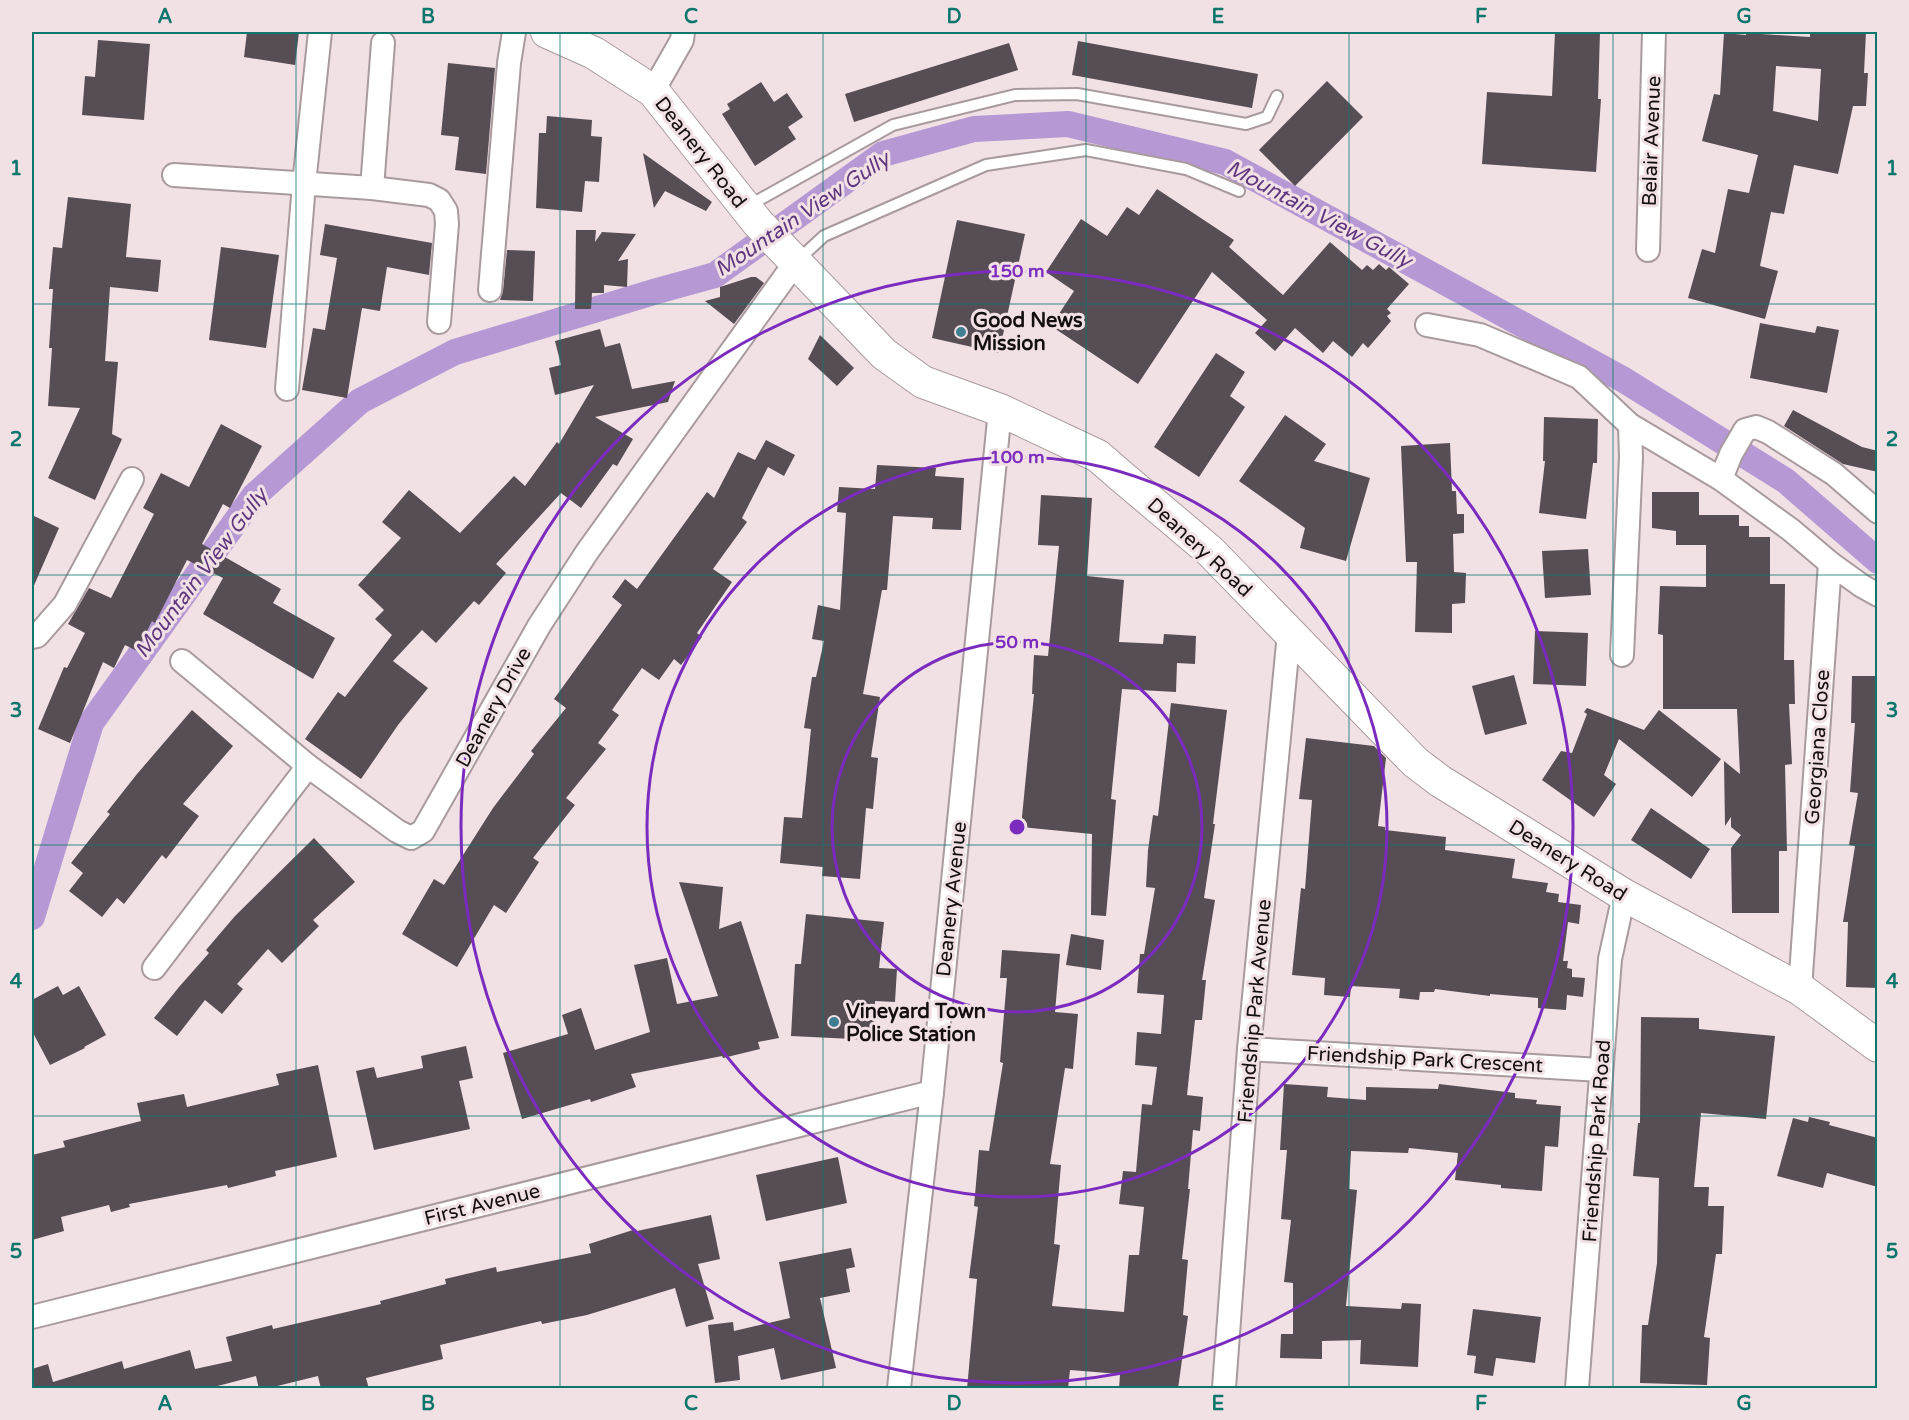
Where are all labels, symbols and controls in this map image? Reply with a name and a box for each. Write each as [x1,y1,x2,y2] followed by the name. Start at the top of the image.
[158,5,173,29] text: A
[421,5,435,29] text: B
[684,5,698,29] text: C
[946,5,962,29] text: D
[1212,5,1225,29] text: E
[1475,5,1487,29] text: F
[1736,5,1752,29] text: G
[1638,75,1666,207] street label: Belair Avenue
[649,92,751,213] street label: Deanery Road
[710,145,897,282] water label: Mountain View Gully
[1222,155,1418,275] water label: Mountain View Gully
[10,157,22,181] text: 1
[1886,157,1898,181] text: 1
[989,260,1045,282] text: 150 m
[973,309,1083,356] place label: Good News Mission
[954,325,968,339] marker: Good News Mission
[10,428,22,452] text: 2
[1886,428,1898,452] text: 2
[989,446,1045,468] text: 100 m
[130,482,275,663] water label: Mountain View Gully
[1142,493,1257,602] street label: Deanery Road
[995,631,1039,653] text: 50 m
[451,643,537,772] street label: Deanery Drive
[1801,669,1835,825] street label: Georgiana Close
[10,699,22,723] text: 3
[1886,699,1898,723] text: 3
[1504,815,1631,907] street label: Deanery Road
[1007,817,1027,837] centre of rings
[932,820,972,978] street label: Deanery Avenue
[1233,898,1277,1124] street label: Friendship Park Avenue
[10,970,23,994] text: 4
[1886,970,1899,994] text: 4
[846,1000,986,1047] place label: Vineyard Town Police Station
[827,1015,841,1029] marker: Vineyard Town Police Station
[1578,1039,1616,1243] street label: Friendship Park Road
[1306,1042,1544,1078] street label: Friendship Park Crescent
[422,1179,543,1231] street label: First Avenue
[10,1240,22,1264] text: 5
[1886,1240,1898,1264] text: 5
[158,1392,173,1416] text: A
[421,1392,435,1416] text: B
[684,1392,698,1416] text: C
[946,1392,962,1416] text: D
[1212,1392,1225,1416] text: E
[1475,1392,1487,1416] text: F
[1736,1392,1752,1416] text: G

